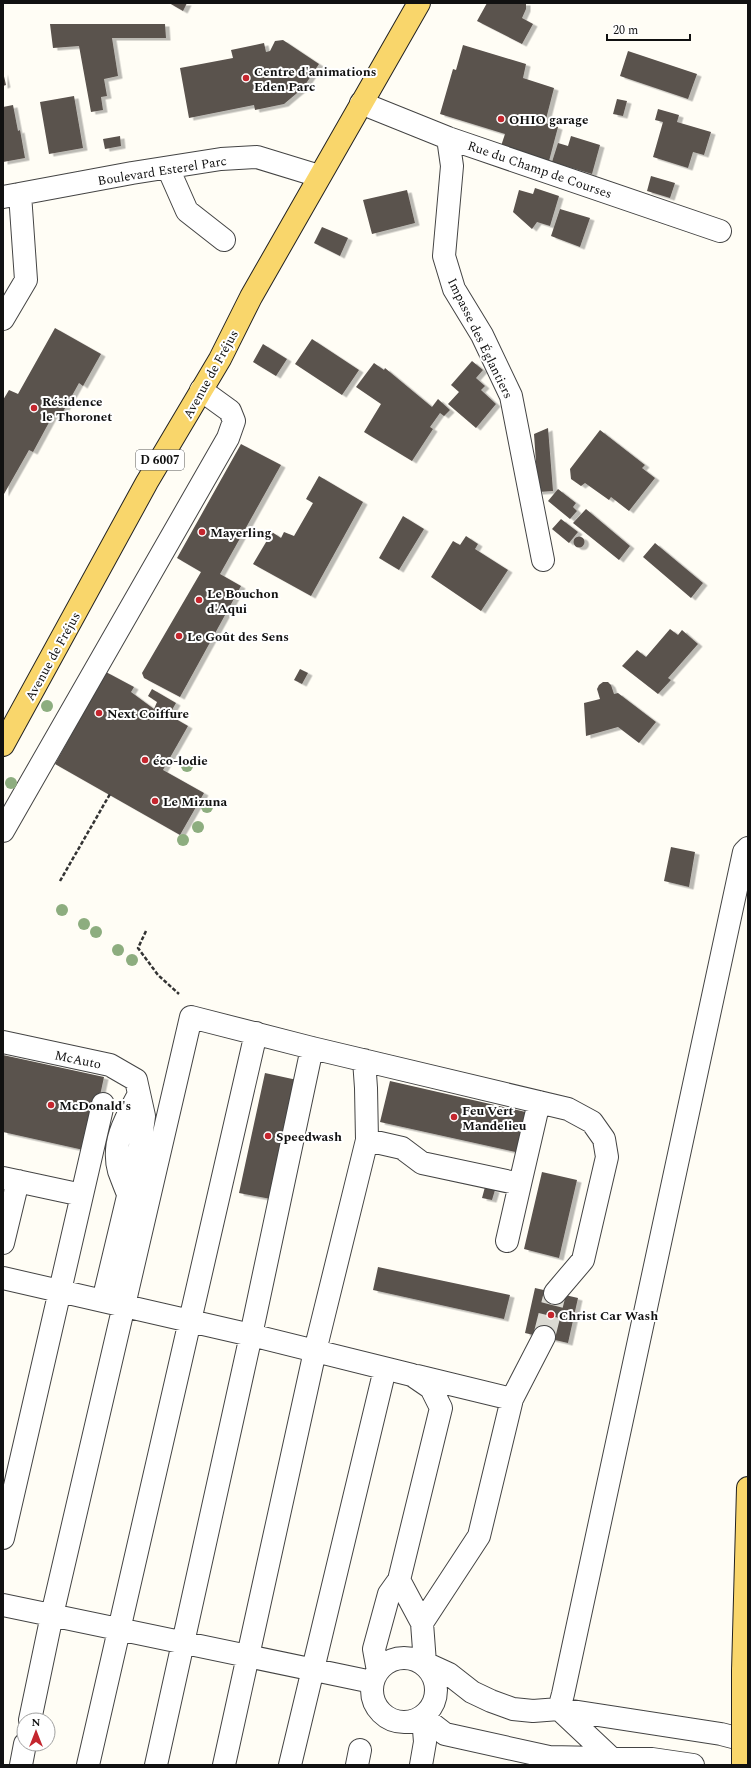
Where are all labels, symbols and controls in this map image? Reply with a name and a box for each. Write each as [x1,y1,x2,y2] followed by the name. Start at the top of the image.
[607,16,690,42] scale bar
[613,21,638,40] text: 20 m
[254,62,376,97] place label: Centre d'animations Eden Parc
[241,73,251,83] marker: Centre d'animations Eden Parc
[509,110,588,130] place label: OHIO garage
[496,114,506,124] marker: OHIO garage
[465,136,615,204] street label: Rue du Champ de Courses
[96,151,228,191] street label: Boulevard Esterel Parc
[442,275,518,402] street label: Impasse des Églantiers
[178,326,244,423] street label: Avenue de Fréjus
[42,392,112,427] place label: Résidence le Thoronet
[29,403,39,413] marker: Résidence le Thoronet
[136,450,184,470] road number: D 6007
[210,523,271,543] place label: Mayerling
[197,527,207,537] marker: Mayerling
[207,584,279,619] place label: Le Bouchon d'Aqui
[194,595,204,605] marker: Le Bouchon d'Aqui
[20,608,86,705] street label: Avenue de Fréjus
[187,627,289,647] place label: Le Goût des Sens
[174,631,184,641] marker: Le Goût des Sens
[107,704,189,724] place label: Next Coiffure
[94,708,104,718] marker: Next Coiffure
[153,751,208,771] place label: éco-lodie
[140,755,150,765] marker: éco-lodie
[163,792,228,812] place label: Le Mizuna
[150,796,160,806] marker: Le Mizuna
[53,1045,103,1075] street label: McAuto
[59,1096,131,1116] place label: McDonald's
[46,1100,56,1110] marker: McDonald's
[462,1101,527,1136] place label: Feu Vert Mandelieu
[449,1112,459,1122] marker: Feu Vert Mandelieu
[276,1127,342,1147] place label: Speedwash
[263,1131,273,1141] marker: Speedwash
[559,1306,658,1326] place label: Christ Car Wash
[546,1310,556,1320] marker: Christ Car Wash
[16,1712,56,1752] north arrow
[32,1714,41,1731] text: N

